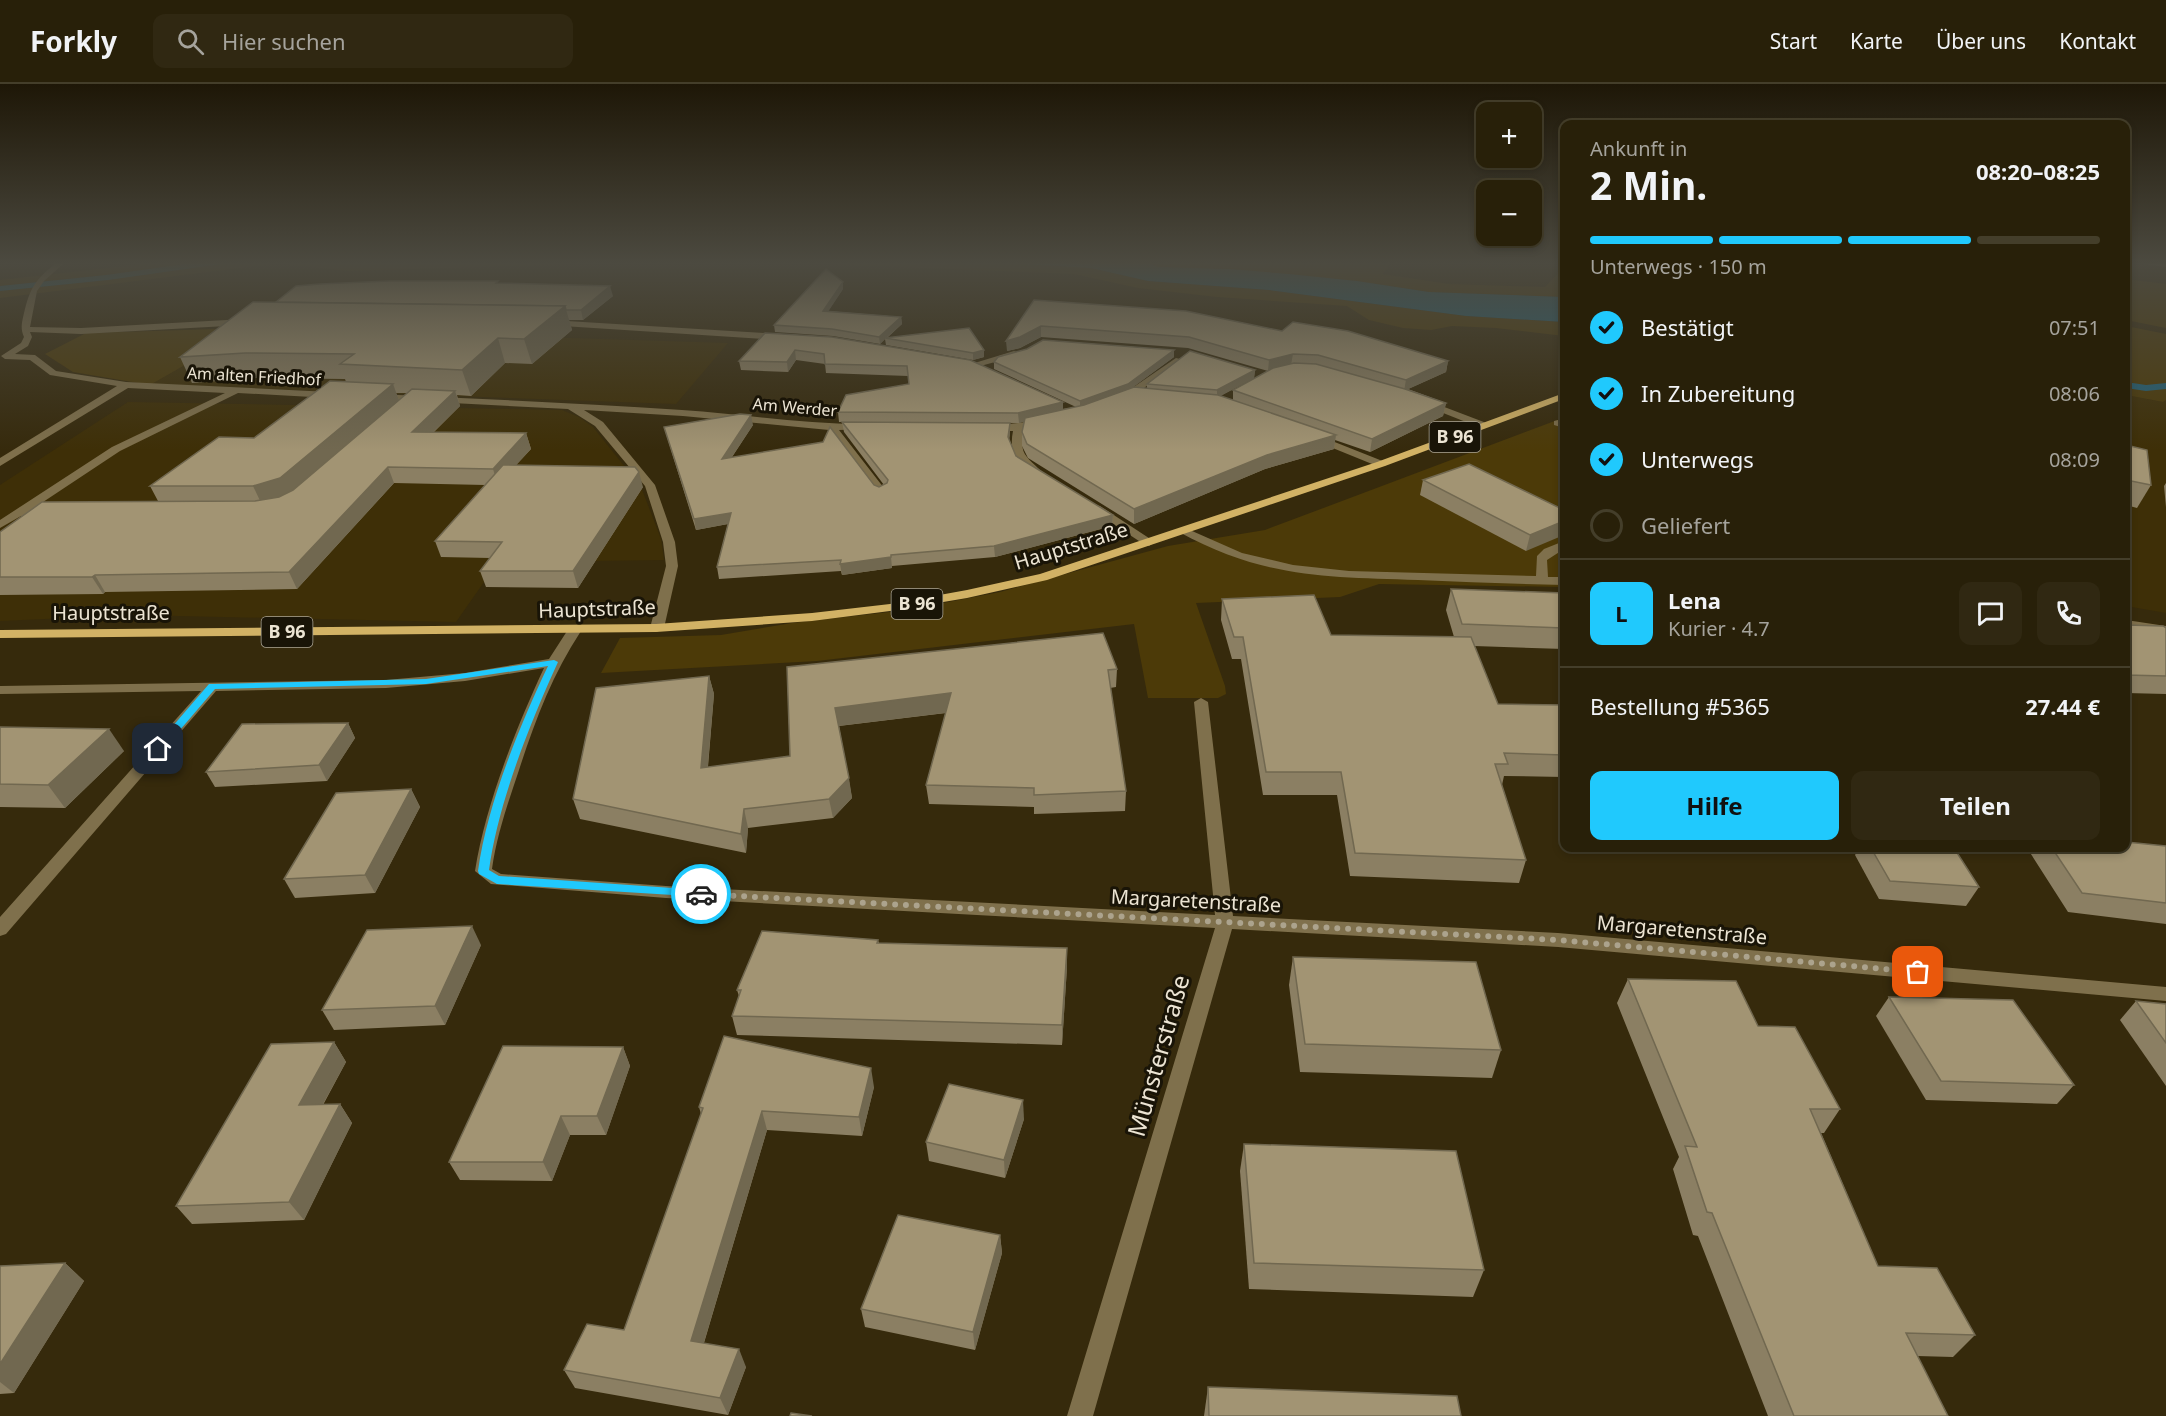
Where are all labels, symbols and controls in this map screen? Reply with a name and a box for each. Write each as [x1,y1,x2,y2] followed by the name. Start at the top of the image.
[153,14,573,68] search box
[30,22,117,60] text: Forkly
[174,25,207,58] icon: search
[222,26,346,56] text: Hier suchen
[1770,27,1817,55] text: Start
[1850,27,1903,55] text: Karte
[1936,27,2026,55] text: Über uns
[2059,27,2136,55] text: Kontakt
[1476,102,1542,246] map controls
[1476,102,1542,168] button: +
[1590,135,1687,162] text: Ankunft in
[1976,156,2100,186] text: 08:20–08:25
[1590,158,1707,211] text: 2 Min.
[1476,180,1542,246] button: −
[1590,253,1767,280] text: Unterwegs · 150 m
[1590,311,1623,344] icon: check
[1641,312,1734,342] text: Bestätigt
[2049,314,2100,341] text: 07:51
[186,362,323,391] street label: Am alten Friedhof
[1590,377,1623,410] icon: check
[1641,378,1795,408] text: In Zubereitung
[2049,380,2100,407] text: 08:06
[752,392,839,422] street label: Am Werder
[1430,422,1480,452] road number: B 96
[1590,443,1623,476] icon: check
[1641,444,1754,474] text: Unterwegs
[2049,446,2100,473] text: 08:09
[1641,510,1730,540] text: Geliefert
[1011,515,1131,576] street label: Hauptstraße
[1959,582,2022,645] button: chat
[2037,582,2100,645] button: phone
[1668,585,1721,615] text: Lena
[892,589,942,619] road number: B 96
[538,593,656,624] street label: Hauptstraße
[1615,598,1628,628] text: L
[52,599,170,626] street label: Hauptstraße
[1668,615,1770,642] text: Kurier · 4.7
[262,617,312,647] road number: B 96
[1590,691,1770,721] text: Bestellung #5365
[2025,691,2100,721] text: 27.44 €
[132,723,183,774] pin
[141,732,174,765] icon: home
[1590,771,1839,840] button: Hilfe
[1851,771,2100,840] button: Teilen
[671,864,731,924] courier
[685,878,718,911] icon: car
[1110,883,1282,918] street label: Margaretenstraße
[1596,909,1768,950] street label: Margaretenstraße
[1892,946,1943,997] pin
[1901,955,1934,988] icon: bag
[1119,971,1196,1140] street label: Münsterstraße

